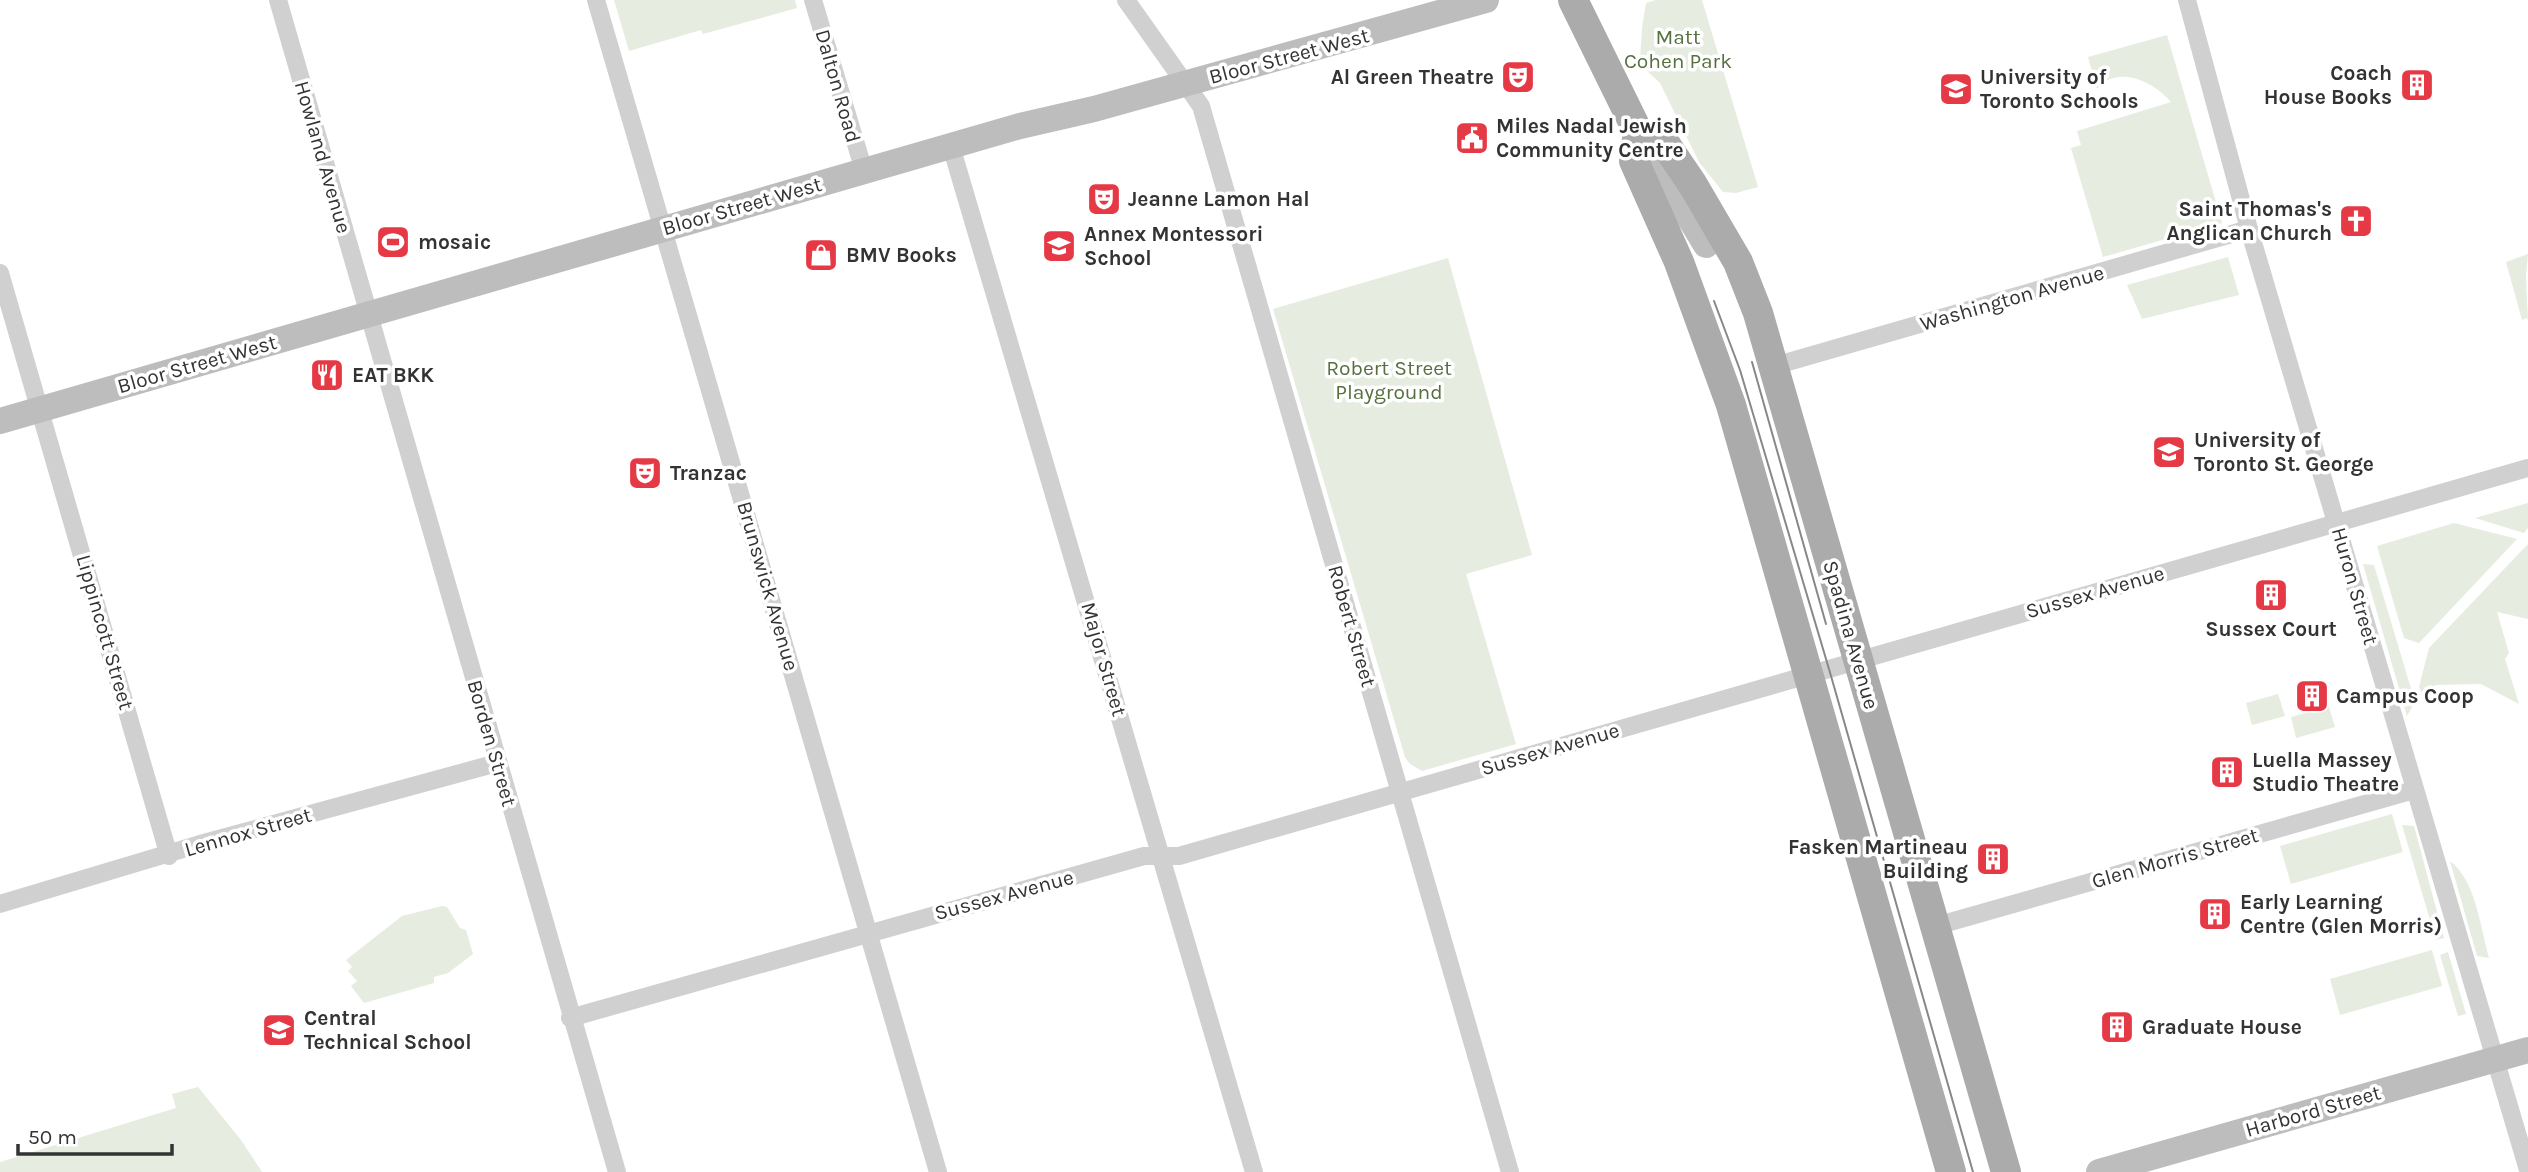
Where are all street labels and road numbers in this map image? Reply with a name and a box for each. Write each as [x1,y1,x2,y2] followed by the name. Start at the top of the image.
[1206,23,1372,89] street label: Bloor Street West
[810,27,866,145] street label: Dalton Road
[290,78,356,236] street label: Howland Avenue
[659,172,825,240] street label: Bloor Street West
[1917,260,2107,336] street label: Washington Avenue
[114,330,280,398] street label: Bloor Street West
[732,498,804,674] street label: Brunswick Avenue
[2327,524,2383,648] street label: Huron Street
[71,552,139,712] street label: Lippincott Street
[1818,558,1884,712] street label: Spadina Avenue
[2023,561,2167,623] street label: Sussex Avenue
[1323,562,1381,690] street label: Robert Street
[1076,599,1132,719] street label: Major Street
[462,677,522,809] street label: Borden Street
[1478,718,1622,780] street label: Sussex Avenue
[182,802,314,862] street label: Lennox Street
[2089,823,2261,893] street label: Glen Morris Street
[932,865,1076,925] street label: Sussex Avenue
[2243,1080,2384,1142] street label: Harbord Street

